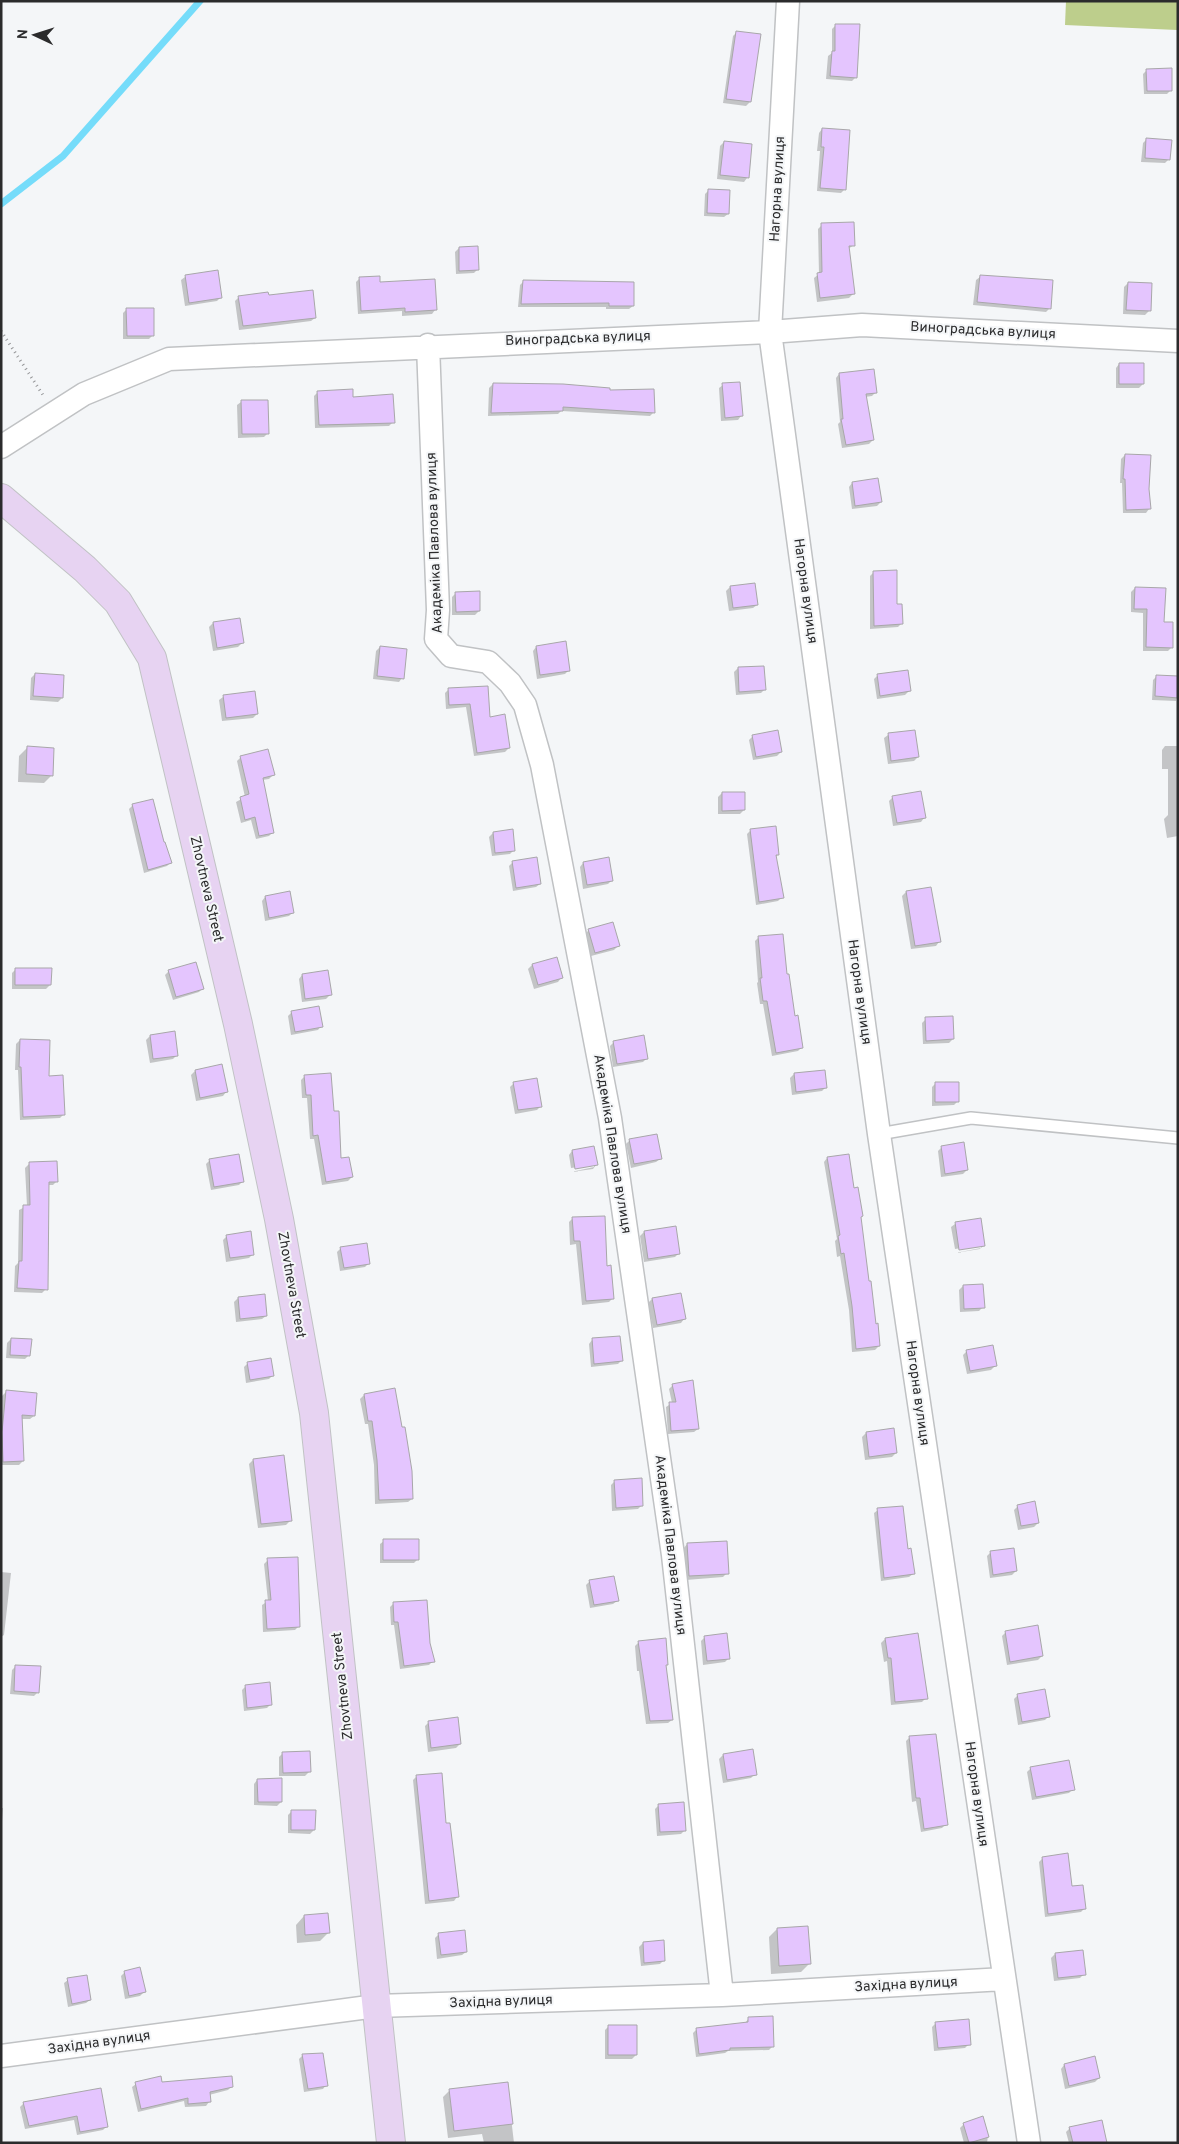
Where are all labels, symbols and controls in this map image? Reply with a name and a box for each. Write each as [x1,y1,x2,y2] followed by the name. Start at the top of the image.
[10,10,60,60] north arrow
[15,29,32,40] text: N
[767,136,789,242] street label: Нагорна вулиця
[910,319,1056,343] street label: Виноградська вулиця
[505,328,651,350] street label: Виноградська вулиця
[423,452,447,634] street label: Академіка Павлова вулиця
[789,537,821,645] street label: Нагорна вулиця
[186,834,226,944] street label: Zhovtneva Street
[843,938,875,1046] street label: Нагорна вулиця
[589,1053,635,1235] street label: Академіка Павлова вулиця
[273,1230,309,1340] street label: Zhovtneva Street
[901,1339,933,1447] street label: Нагорна вулиця
[651,1454,689,1636] street label: Академіка Павлова вулиця
[329,1631,357,1741] street label: Zhovtneva Street
[960,1740,992,1848] street label: Нагорна вулиця
[854,1974,958,1996] street label: Західна вулиця
[449,1992,553,2012] street label: Західна вулиця
[46,2027,152,2059] street label: Західна вулиця

